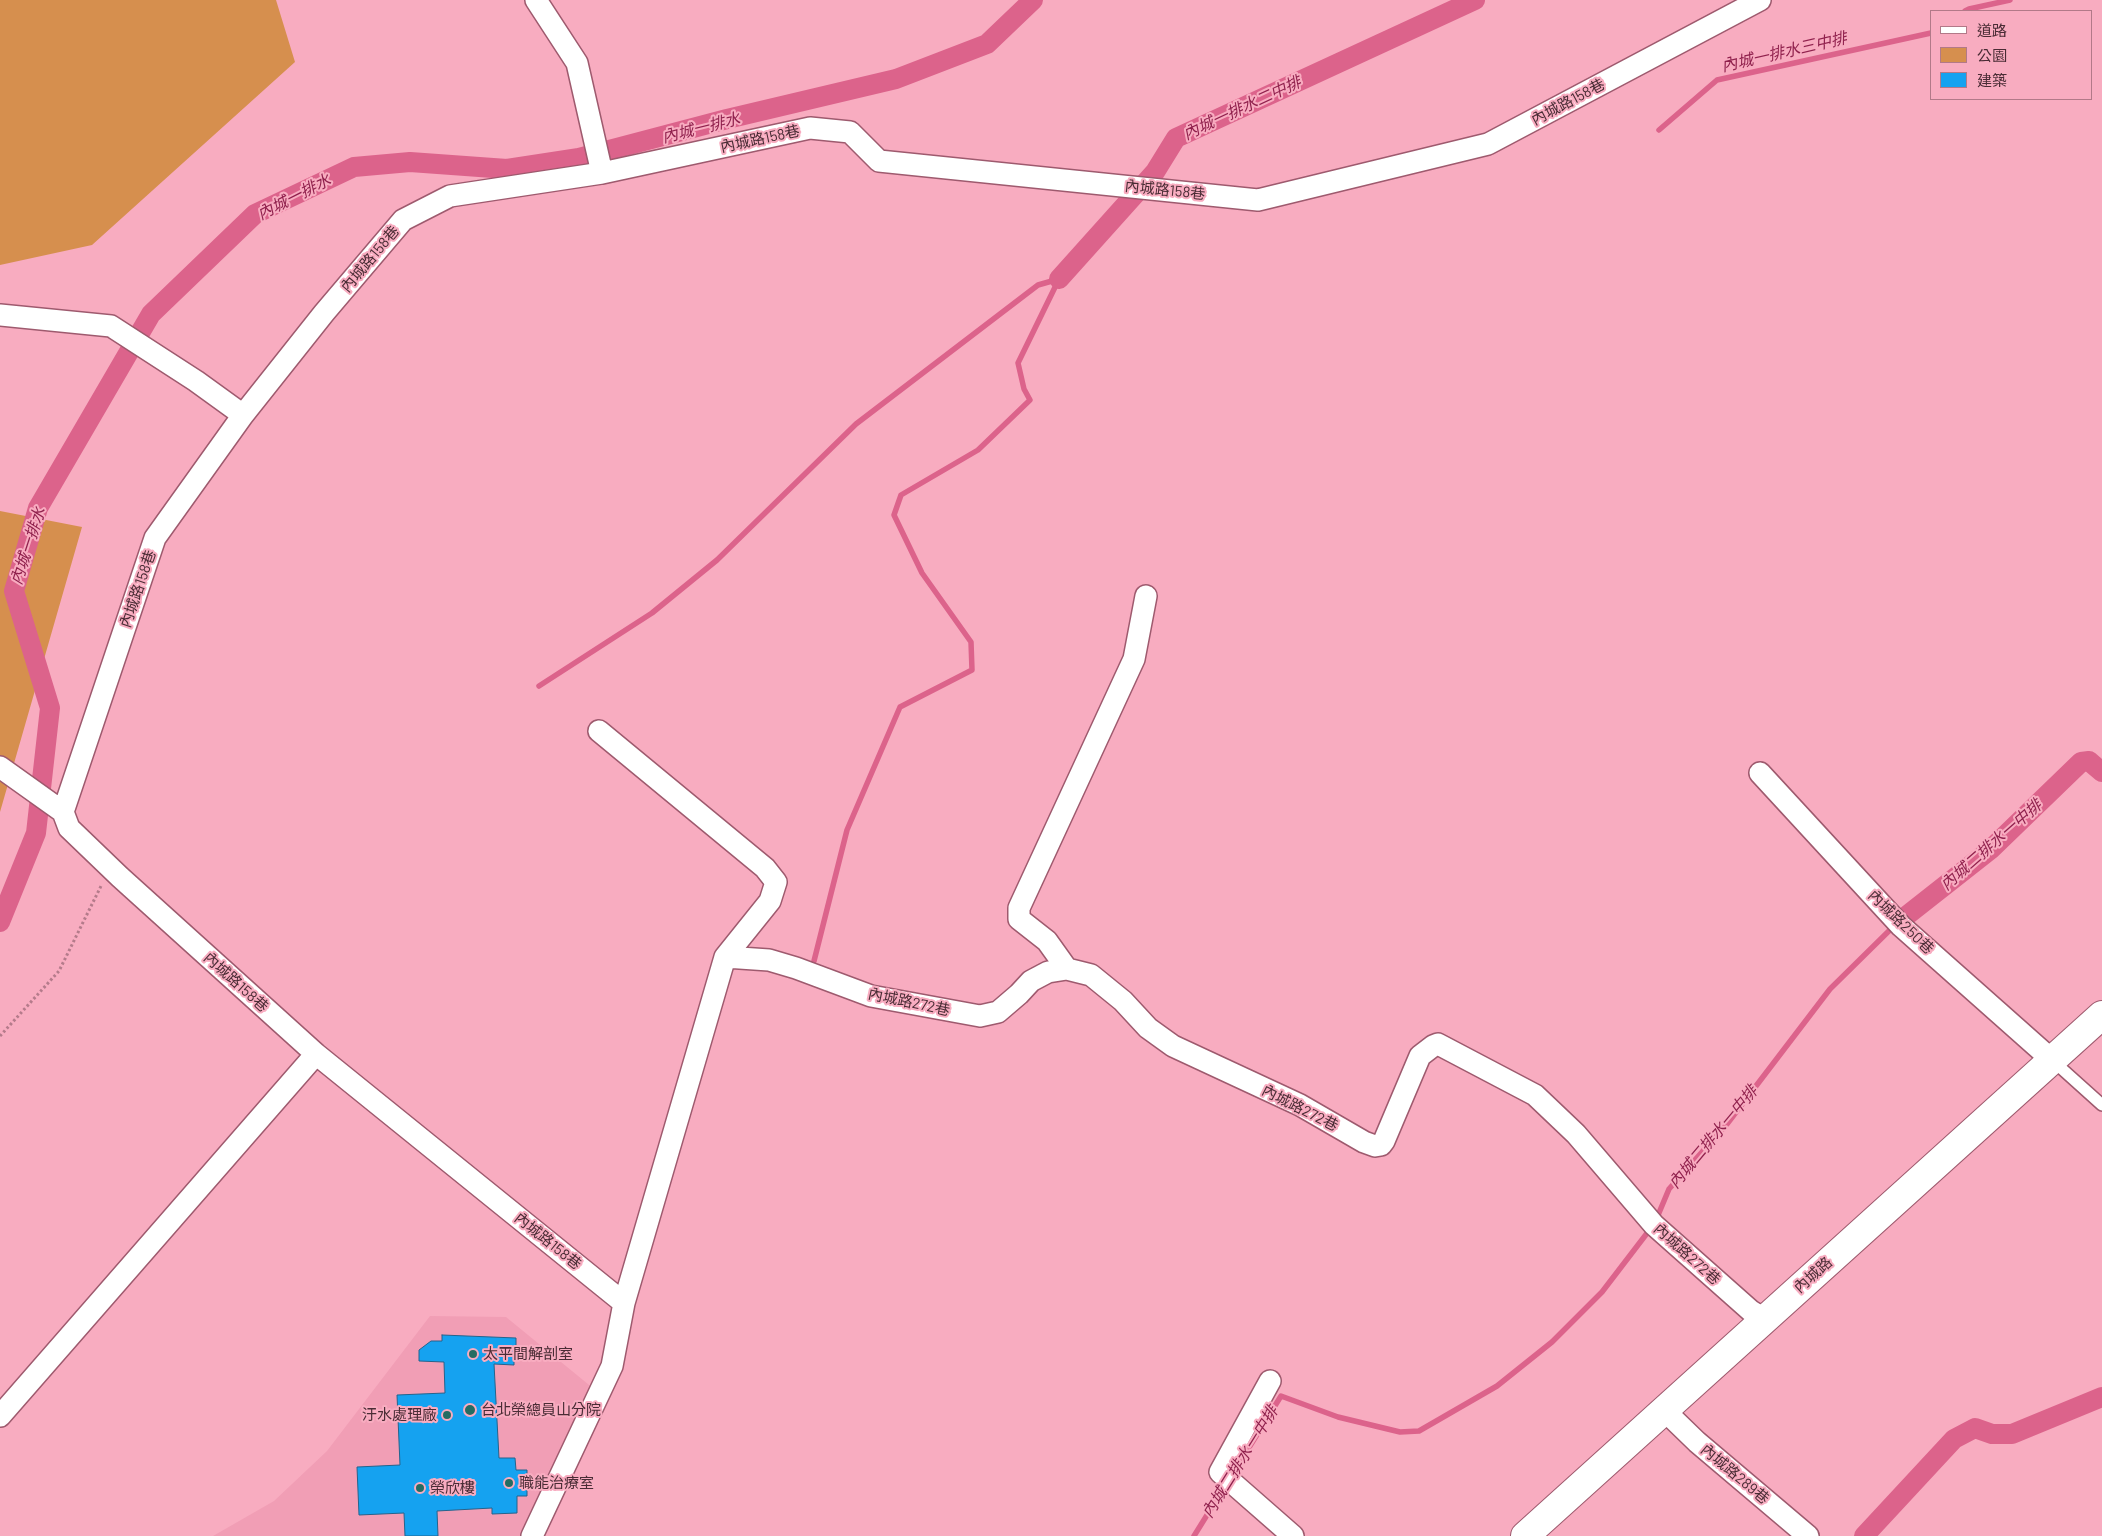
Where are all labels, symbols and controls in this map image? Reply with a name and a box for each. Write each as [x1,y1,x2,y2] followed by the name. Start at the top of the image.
[1930,10,2092,100] legend
[1977,21,2007,39] text: 道路
[1719,28,1849,76] water label: 內城一排水三中排
[1977,46,2007,64] text: 公園
[1977,71,2007,89] text: 建築
[1180,72,1304,144] water label: 內城一排水二中排
[1528,75,1608,129] street label: 內城路158巷
[660,109,742,147] water label: 內城一排水
[719,122,801,156] street label: 內城路158巷
[254,170,334,224] water label: 內城一排水
[1124,177,1206,203] street label: 內城路158巷
[337,222,403,296] street label: 內城路158巷
[7,505,49,587] water label: 內城一排水
[116,548,160,630] street label: 內城路158巷
[1936,796,2046,894] water label: 內城二排水一中排
[1864,886,1938,958] street label: 內城路250巷
[200,948,272,1016] street label: 內城路158巷
[866,985,952,1019] street label: 內城路272巷
[1259,1081,1341,1135] street label: 內城路272巷
[1665,1082,1761,1192] water label: 內城二排水一中排
[511,1209,585,1273] street label: 內城路158巷
[1650,1219,1724,1289] street label: 內城路272巷
[1790,1253,1836,1297] street label: 內城路
[483,1345,573,1363] place label: 太平間解剖室
[467,1348,479,1360] marker: 太平間解剖室
[481,1401,601,1419] place label: 台北榮總員山分院
[463,1403,477,1417] marker: 台北榮總員山分院
[1198,1403,1282,1521] water label: 內城二排水一中排
[362,1406,437,1424] place label: 汙水處理廠
[441,1409,453,1421] marker: 汙水處理廠
[1697,1440,1773,1508] street label: 內城路289巷
[519,1474,594,1492] place label: 職能治療室
[503,1477,515,1489] marker: 職能治療室
[430,1479,475,1497] place label: 榮欣樓
[414,1482,426,1494] marker: 榮欣樓

